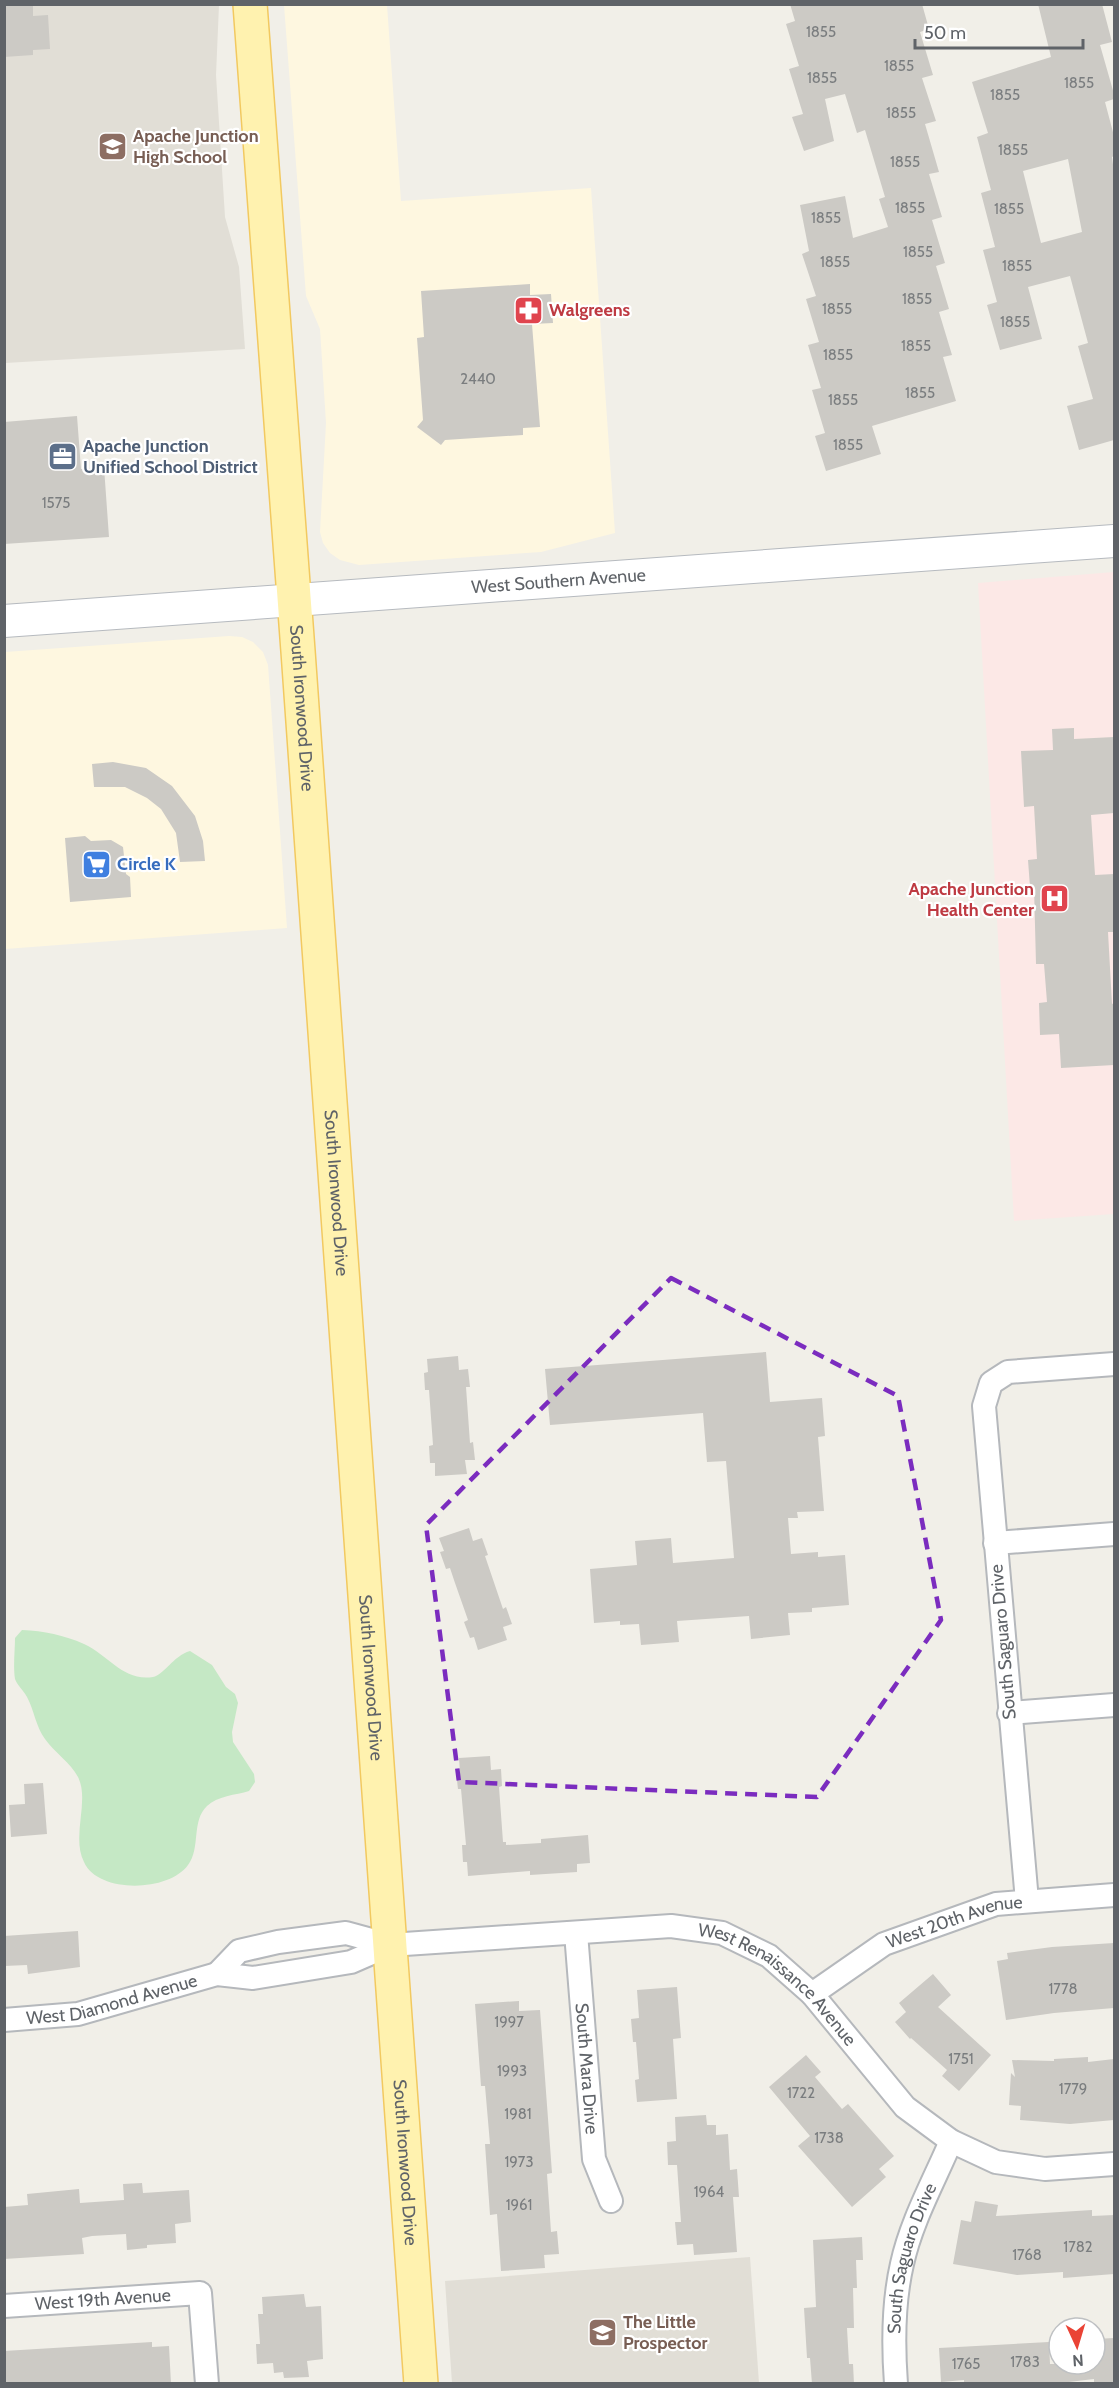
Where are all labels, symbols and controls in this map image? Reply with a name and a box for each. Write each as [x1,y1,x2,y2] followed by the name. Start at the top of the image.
[915,12,1083,50] scale bar
[924,22,966,44] text: 50 m
[806,23,836,41] house number: 1855
[884,57,914,75] house number: 1855
[807,69,837,87] house number: 1855
[1064,74,1094,92] house number: 1855
[990,86,1020,104] house number: 1855
[886,104,916,122] house number: 1855
[133,125,259,168] place label: Apache Junction High School
[96,130,128,162] school or university icon: Apache Junction High School
[998,141,1028,159] house number: 1855
[890,153,920,171] house number: 1855
[895,199,925,217] house number: 1855
[994,200,1024,218] house number: 1855
[811,209,841,227] house number: 1855
[903,243,933,261] house number: 1855
[820,253,850,271] house number: 1855
[1002,257,1032,275] house number: 1855
[902,290,932,308] house number: 1855
[512,294,544,326] pharmacy icon: Walgreens
[549,299,631,321] place label: Walgreens
[822,300,852,318] house number: 1855
[1000,313,1030,331] house number: 1855
[901,337,931,355] house number: 1855
[823,346,853,364] house number: 1855
[460,370,496,388] house number: 2440
[905,384,935,402] house number: 1855
[828,391,858,409] house number: 1855
[83,435,258,478] place label: Apache Junction Unified School District
[833,436,863,454] house number: 1855
[46,440,78,472] office icon: Apache Junction Unified School District
[42,494,70,512] house number: 1575
[470,564,647,598] street label: West Southern Avenue
[285,624,319,792] street label: South Ironwood Drive
[80,848,112,880] supermarket icon: Circle K
[117,853,177,875] place label: Circle K
[908,878,1034,921] place label: Apache Junction Health Center
[1039,883,1071,915] hospital icon: Apache Junction Health Center
[320,1109,353,1277] street label: South Ironwood Drive
[985,1563,1021,1721] street label: South Saguaro Drive
[354,1594,388,1762] street label: South Ironwood Drive
[883,1891,1023,1953] street label: West 20th Avenue
[697,1919,861,2050] street label: West Renaissance Avenue
[25,1969,200,2029] street label: West Diamond Avenue
[1048,1980,1078,1998] house number: 1778
[571,2002,603,2135] street label: South Mara Drive
[494,2013,524,2031] house number: 1997
[948,2050,974,2068] house number: 1751
[497,2062,527,2080] house number: 1993
[388,2078,422,2246] street label: South Ironwood Drive
[1059,2080,1087,2098] house number: 1779
[787,2084,815,2102] house number: 1722
[504,2105,532,2123] house number: 1981
[814,2129,844,2147] house number: 1738
[504,2153,534,2171] house number: 1973
[883,2180,941,2334] street label: South Saguaro Drive
[694,2183,725,2201] house number: 1964
[506,2196,532,2214] house number: 1961
[1063,2238,1093,2256] house number: 1782
[1012,2246,1042,2264] house number: 1768
[34,2284,171,2315] street label: West 19th Avenue
[623,2311,707,2354] place label: The Little Prospector
[586,2316,618,2348] school or university icon: The Little Prospector
[1047,2316,1107,2376] north arrow
[1072,2351,1084,2370] text: N
[1010,2353,1040,2371] house number: 1783
[952,2355,980,2373] house number: 1765

